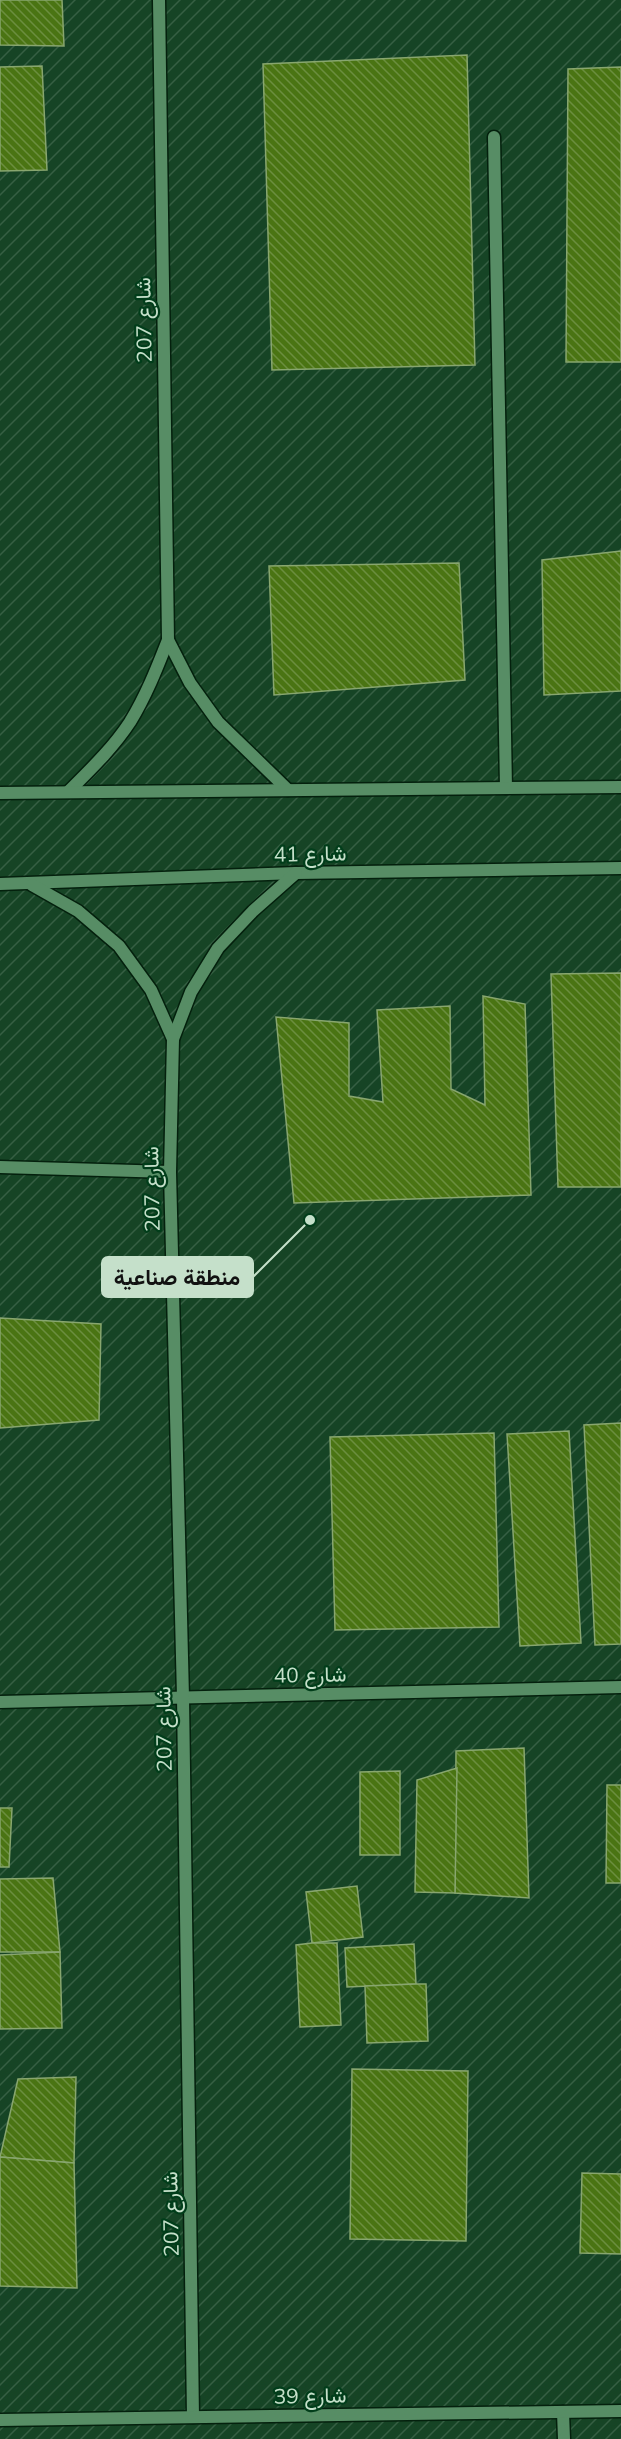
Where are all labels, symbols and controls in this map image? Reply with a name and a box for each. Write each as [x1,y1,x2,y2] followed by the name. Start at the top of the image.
[129,277,159,363] street label: شارع 207
[273,839,347,869] street label: شارع 41
[137,1146,167,1232] street label: شارع 207
[102,1257,253,1297] callout: منطقة صناعية
[114,1263,240,1291] text: منطقة صناعية
[273,1660,347,1690] street label: شارع 40
[149,1686,179,1772] street label: شارع 207
[156,2171,186,2257] street label: شارع 207
[273,2381,347,2411] street label: شارع 39

